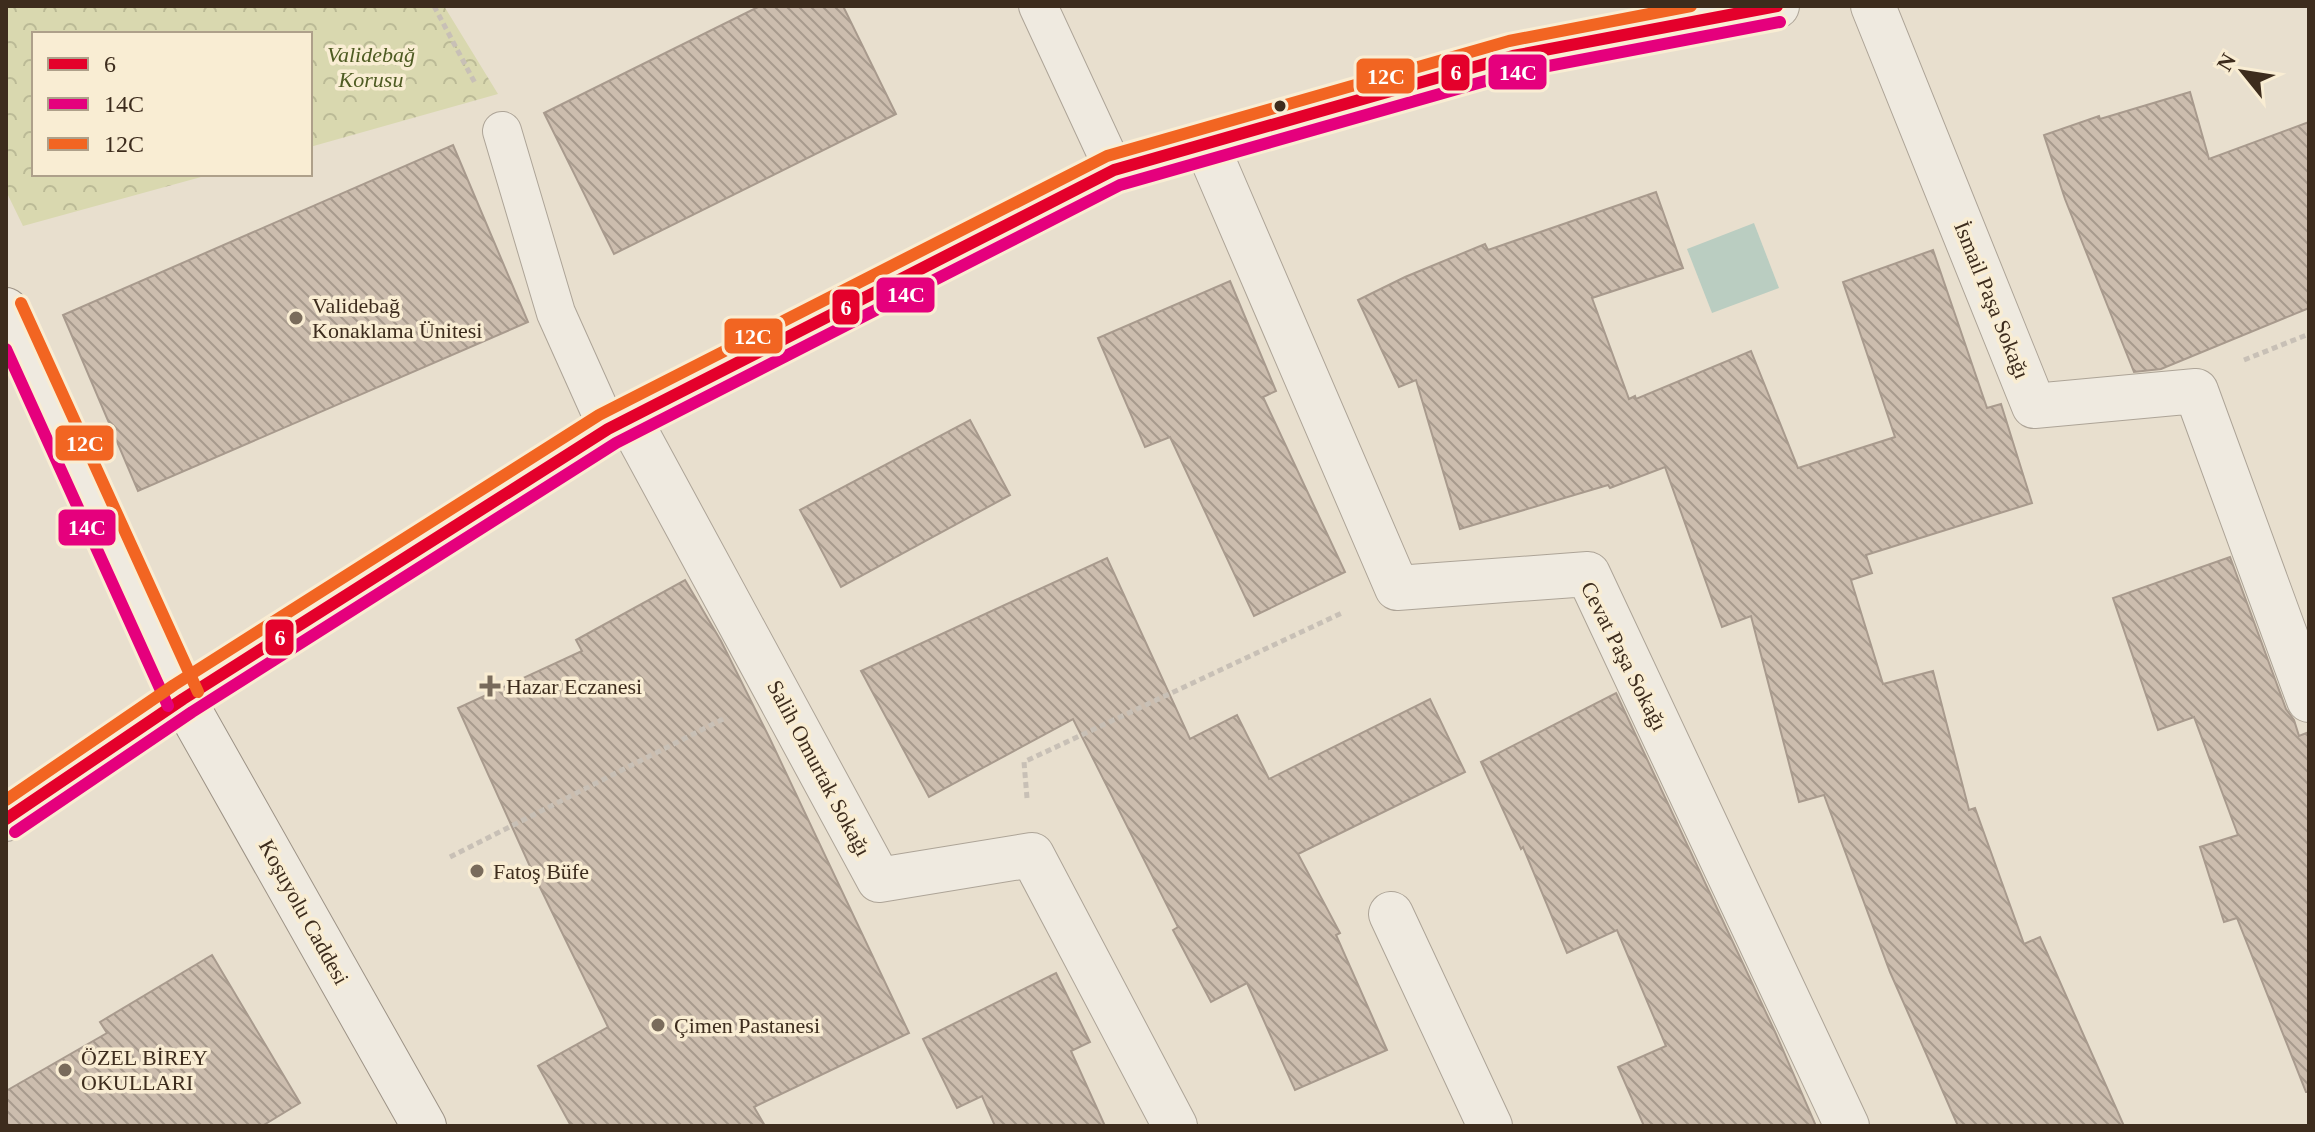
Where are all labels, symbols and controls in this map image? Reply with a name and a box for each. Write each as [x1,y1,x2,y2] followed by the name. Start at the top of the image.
[32,32,312,176] legend
[2203,32,2283,112] north arrow
[327,42,415,92] park label: Validebağ Korusu
[2211,49,2241,75] text: N
[104,51,116,77] text: 6
[1440,53,1471,92] line badge: 6
[1487,53,1548,91] line badge: 14C
[1355,57,1416,95] line badge: 12C
[1451,60,1462,85] text: 6
[1499,60,1537,85] text: 14C
[1367,64,1405,89] text: 12C
[104,91,144,117] text: 14C
[1272,98,1288,114] unlabelled marker
[104,131,144,157] text: 12C
[1949,218,2035,382] street label: İsmail Paşa Sokağı
[875,276,936,314] line badge: 14C
[887,282,925,307] text: 14C
[831,288,861,326] line badge: 6
[312,293,482,343] place label: Validebağ Konaklama Ünitesi
[841,295,852,320] text: 6
[287,309,305,327] marker: Validebağ Konaklama Ünitesi
[723,317,784,355] line badge: 12C
[734,324,772,349] text: 12C
[54,424,115,462] line badge: 12C
[66,431,104,456] text: 12C
[57,508,117,547] line badge: 14C
[68,515,106,540] text: 14C
[1576,577,1672,735] street label: Cevat Paşa Sokağı
[264,618,295,657] line badge: 6
[275,625,286,650] text: 6
[506,674,642,699] place label: Hazar Eczanesi
[762,676,876,860] street label: Salih Omurtak Sokağı
[481,677,499,695] marker: Hazar Eczanesi
[254,835,354,989] street label: Koşuyolu Caddesi
[493,859,589,884] place label: Fatoş Büfe
[468,862,486,880] marker: Fatoş Büfe
[674,1013,820,1038] place label: Çimen Pastanesi
[649,1016,667,1034] marker: Çimen Pastanesi
[81,1045,208,1095] place label: ÖZEL BİREY OKULLARI
[56,1061,74,1079] marker: ÖZEL BİREY OKULLARI

